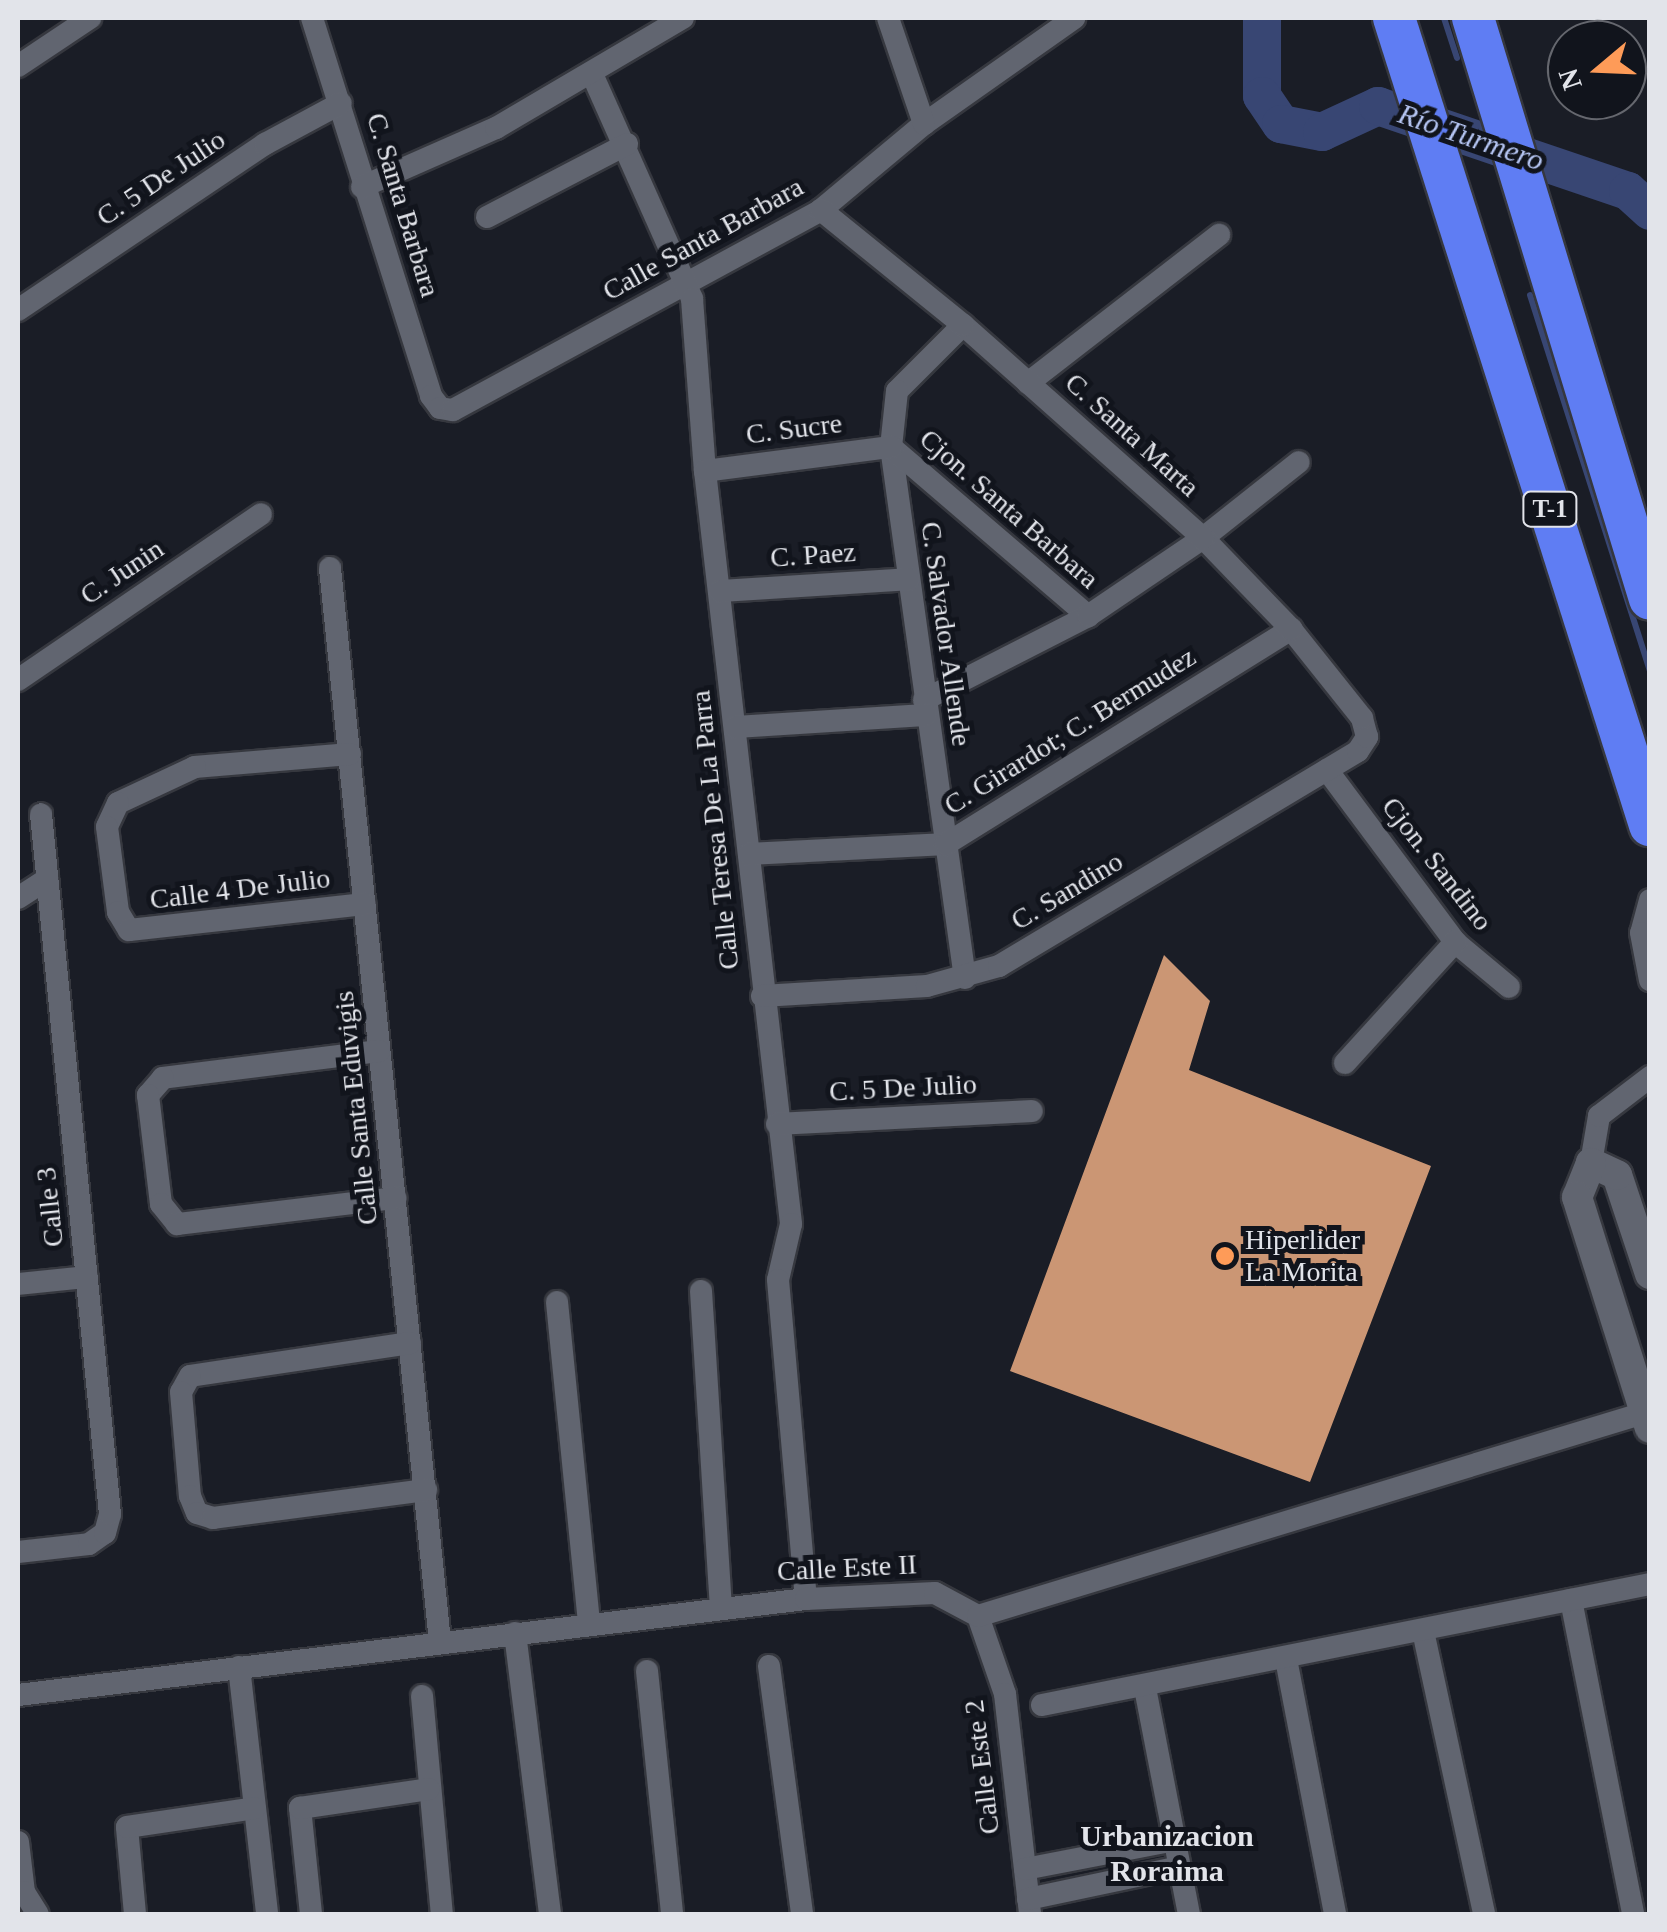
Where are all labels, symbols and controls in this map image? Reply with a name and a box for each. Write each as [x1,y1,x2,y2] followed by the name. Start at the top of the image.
[1547,20,1647,120] north arrow
[1552,65,1588,94] text: N
[1394,95,1548,179] water label: Río Turmero
[359,109,447,301] street label: C. Santa Barbara
[90,123,232,233] street label: C. 5 De Julio
[597,170,809,308] street label: Calle Santa Barbara
[1058,366,1206,504] street label: C. Santa Marta
[744,406,844,452] street label: C. Sucre
[913,422,1105,596] street label: Cjon. Santa Barbara
[1520,489,1580,529] road number: T-1
[914,519,978,749] street label: C. Salvador Allende
[74,532,170,612] street label: C. Junin
[769,535,857,575] street label: C. Paez
[938,640,1202,822] street label: C. Girardot; C. Bermudez
[684,689,746,971] street label: Calle Teresa De La Parra
[1374,791,1500,937] street label: Cjon. Sandino
[1005,845,1129,937] street label: C. Sandino
[148,861,332,917] street label: Calle 4 De Julio
[327,989,385,1227] street label: Calle Santa Eduvigis
[828,1067,978,1109] street label: C. 5 De Julio
[29,1165,71,1249] street label: Calle 3
[1245,1223,1360,1289] place label: Hiperlider La Morita
[1214,1245,1236,1267] marker: Hiperlider La Morita
[776,1548,918,1588] street label: Calle Este II
[957,1698,1007,1836] street label: Calle Este 2
[1080,1818,1254,1888] district label: Urbanizacion Roraima

